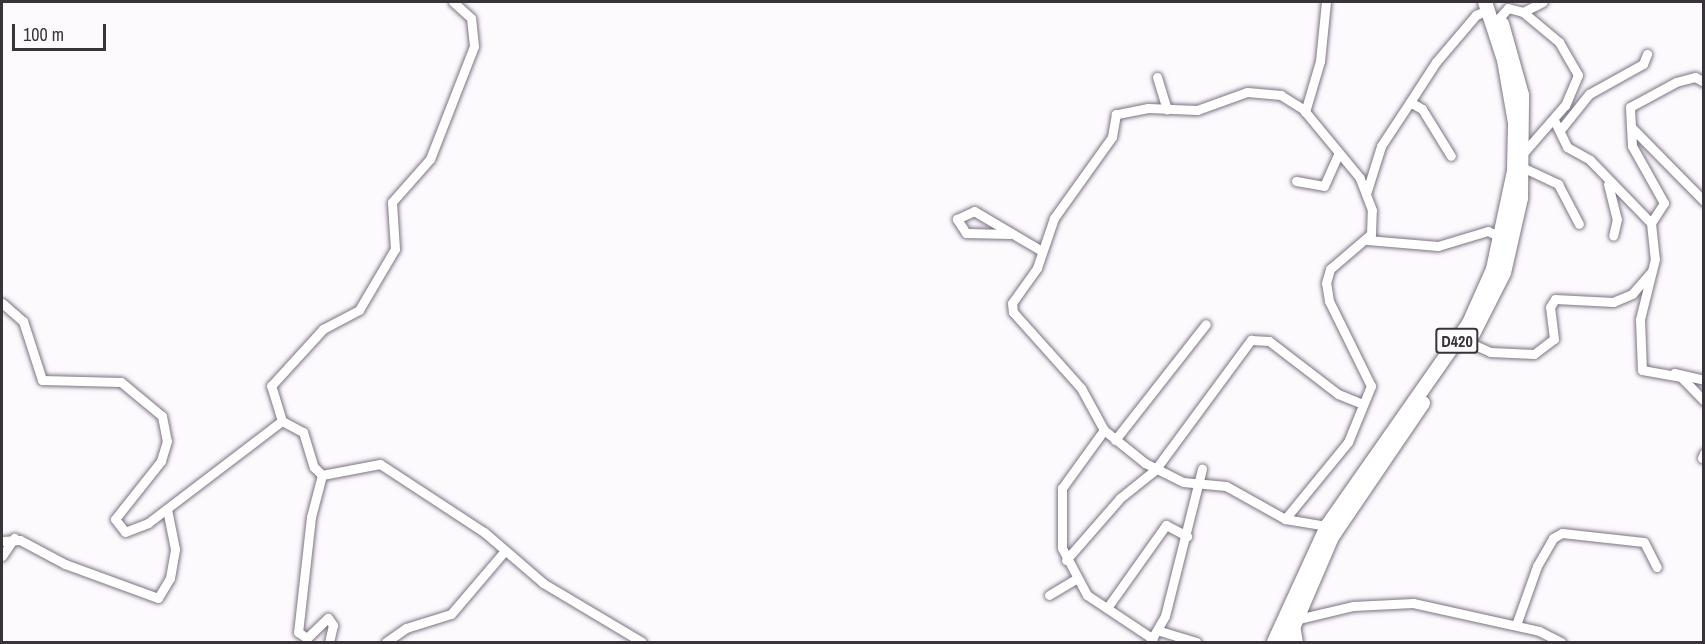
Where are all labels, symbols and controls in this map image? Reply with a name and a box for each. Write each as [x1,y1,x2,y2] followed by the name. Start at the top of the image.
[15,12,110,50] scale bar
[23,22,64,47] text: 100 m
[1434,328,1480,354] road number: D420

